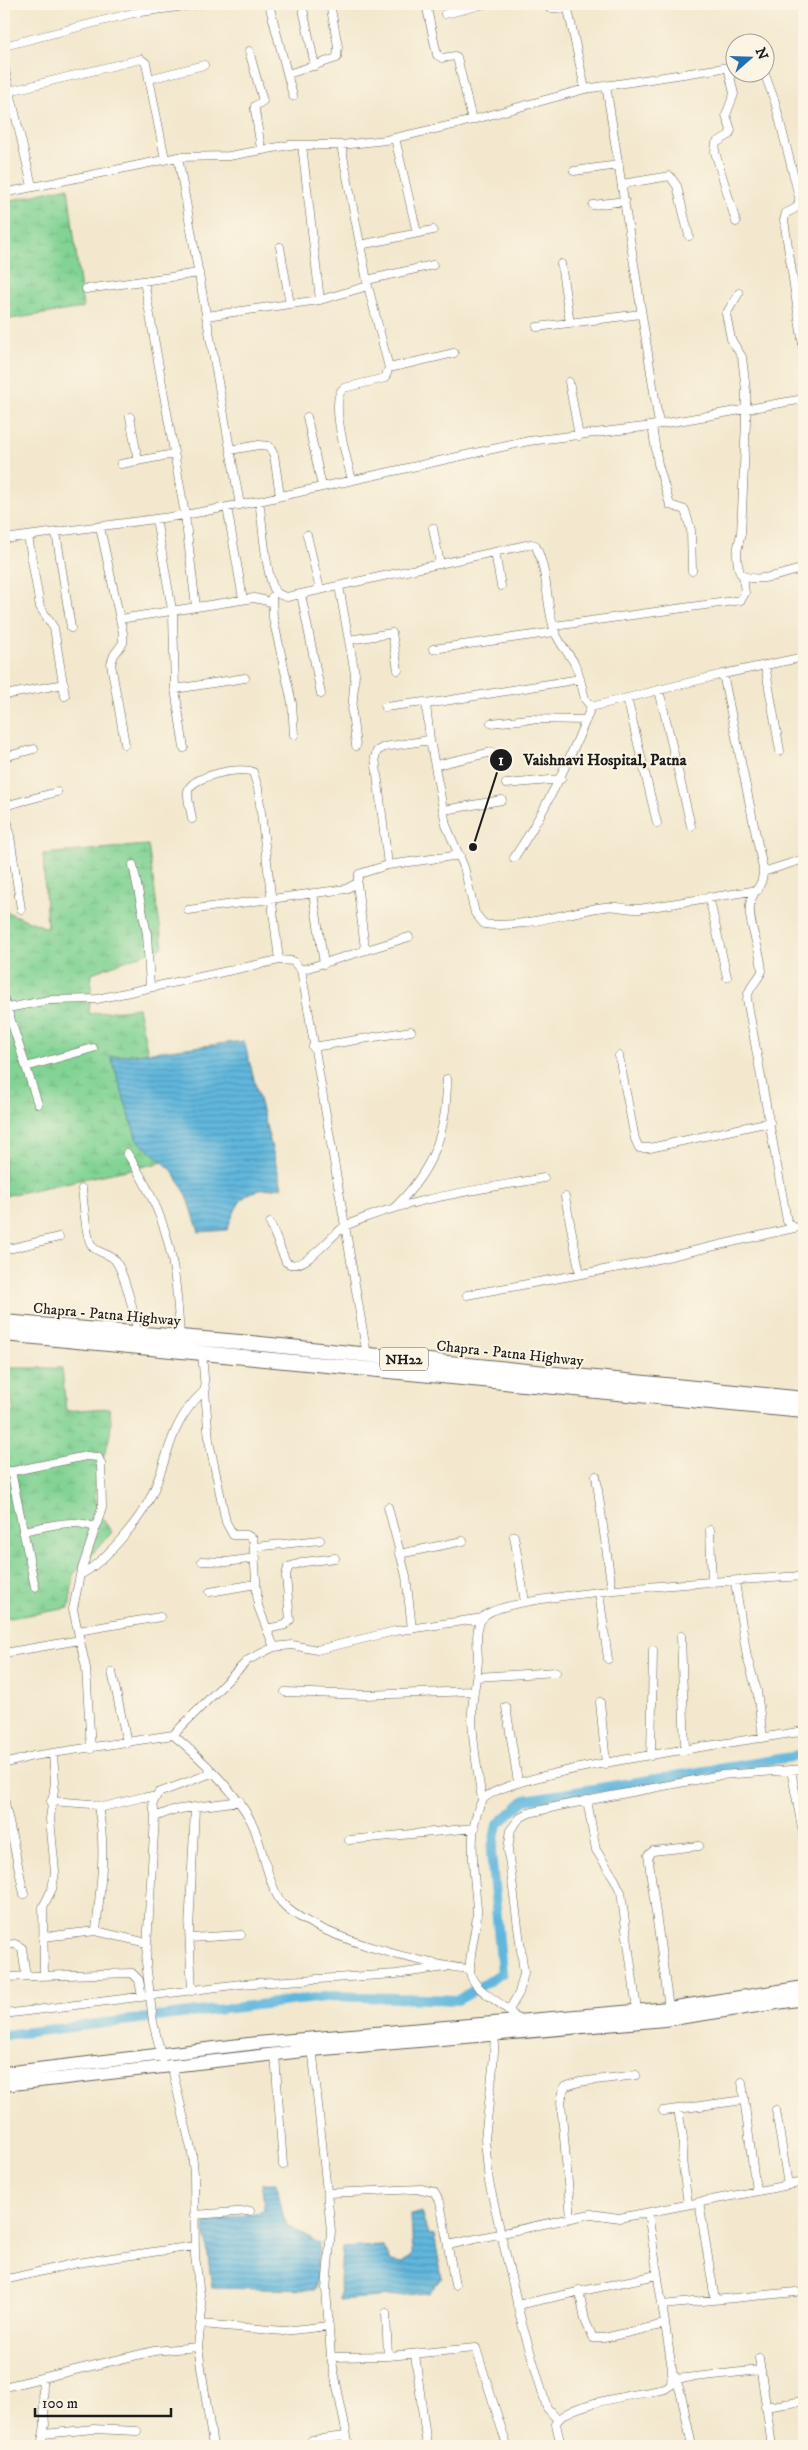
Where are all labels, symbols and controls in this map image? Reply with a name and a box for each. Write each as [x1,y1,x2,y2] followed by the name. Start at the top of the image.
[726,32,776,82] north arrow
[751,45,772,63] text: N
[489,744,697,775] callout: Vaishnavi Hospital, Patna
[523,750,688,770] text: Vaishnavi Hospital, Patna
[498,751,504,770] text: 1
[32,1299,182,1330] street label: Chapra - Patna Highway
[435,1336,585,1371] street label: Chapra - Patna Highway
[380,1348,428,1370] road number: NH22
[35,2385,171,2417] scale bar
[42,2394,78,2413] text: 100 m

